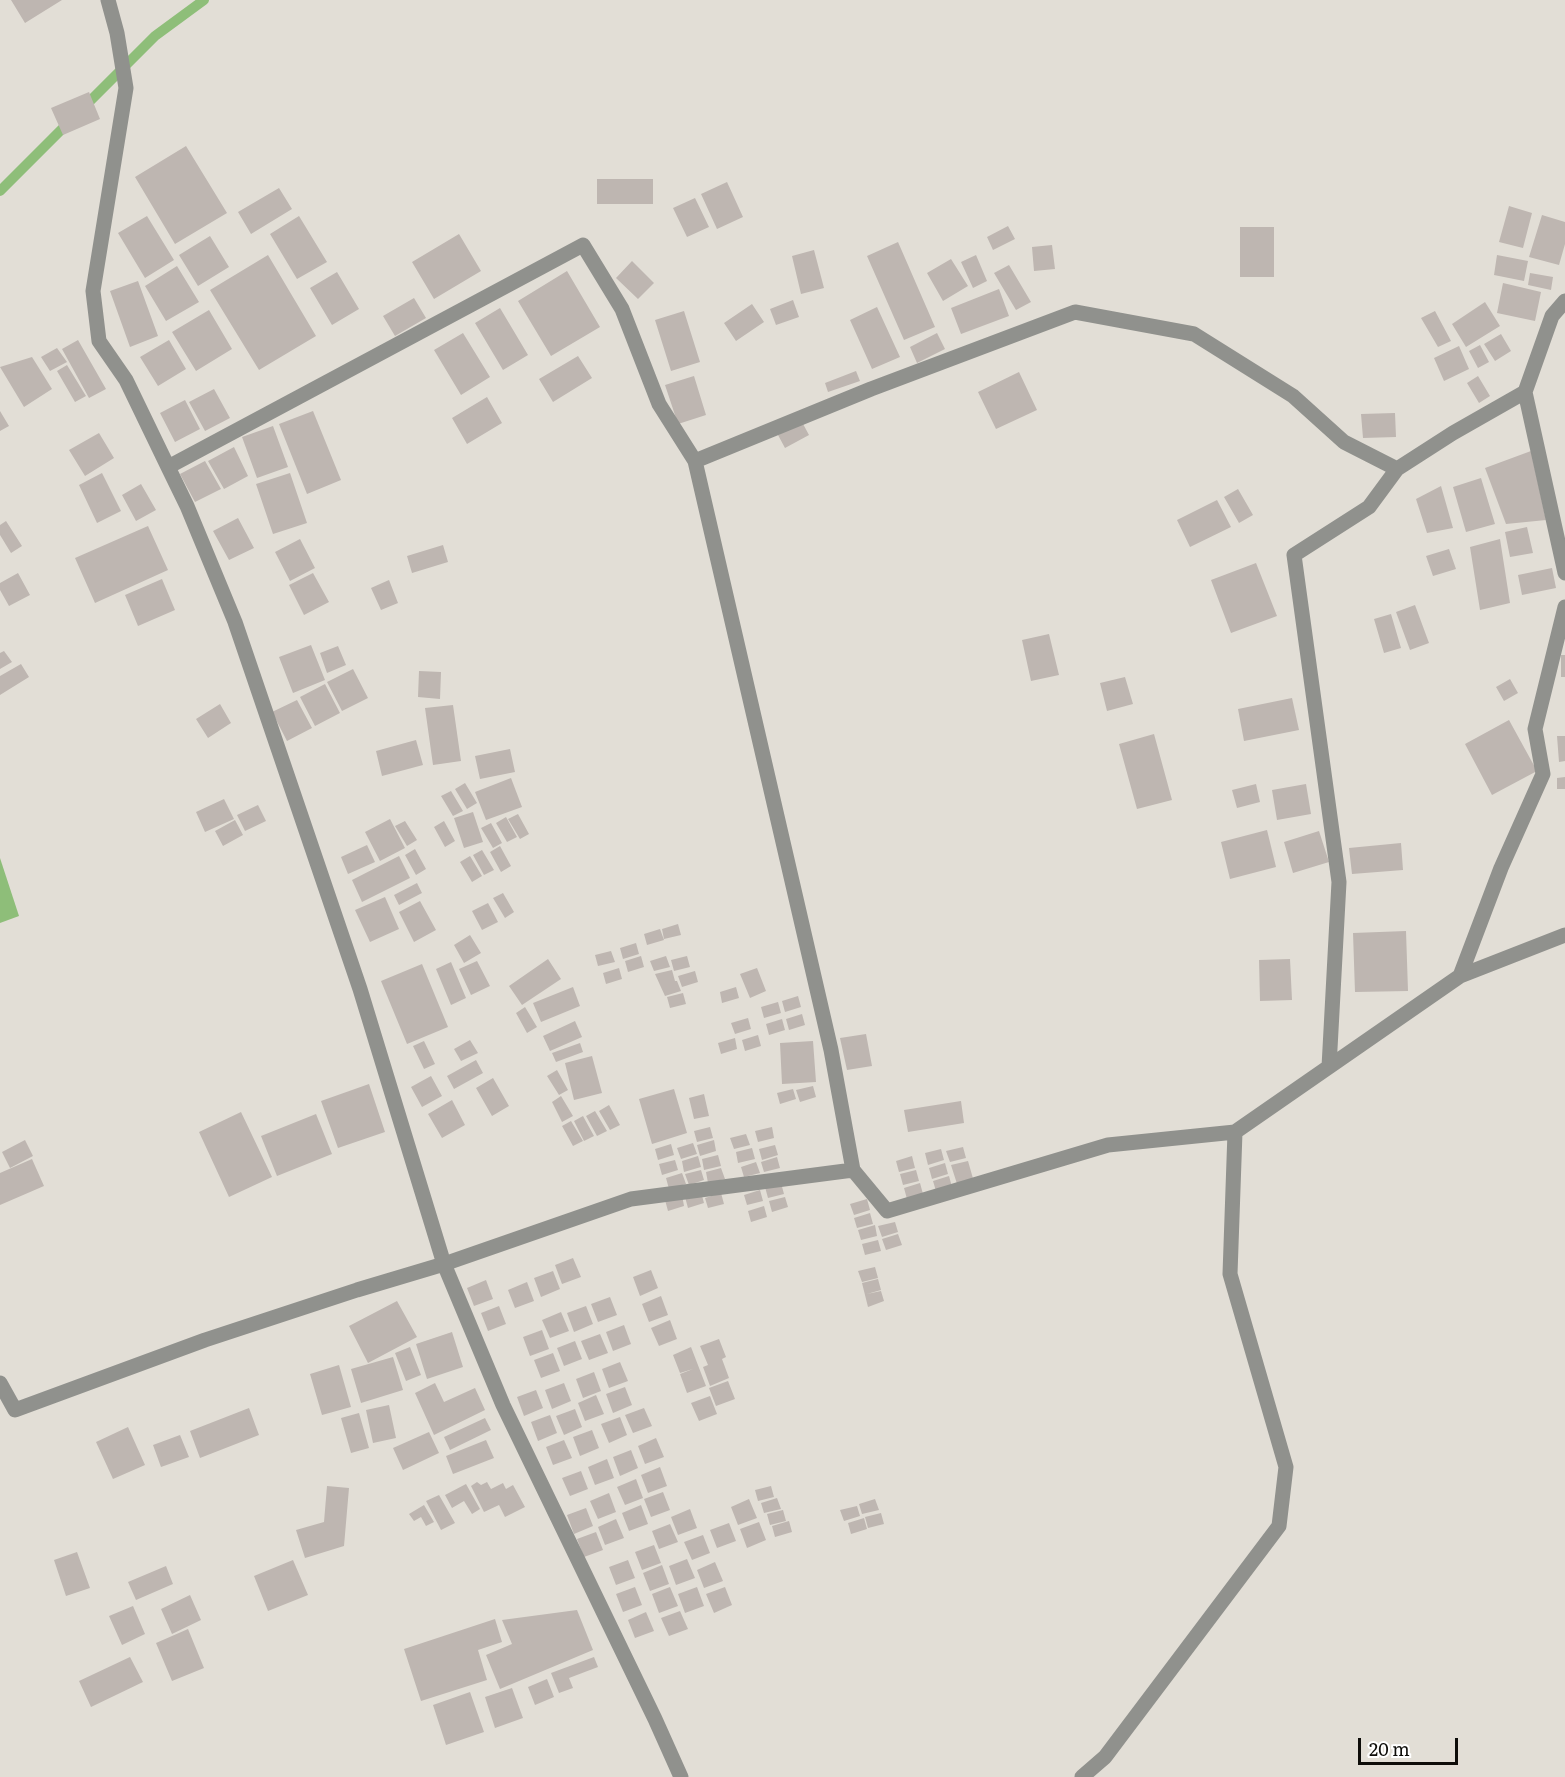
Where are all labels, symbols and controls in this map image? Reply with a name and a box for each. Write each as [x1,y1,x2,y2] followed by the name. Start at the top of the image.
[1361,1726,1462,1764] scale bar
[1369,1735,1410,1762] text: 20 m

